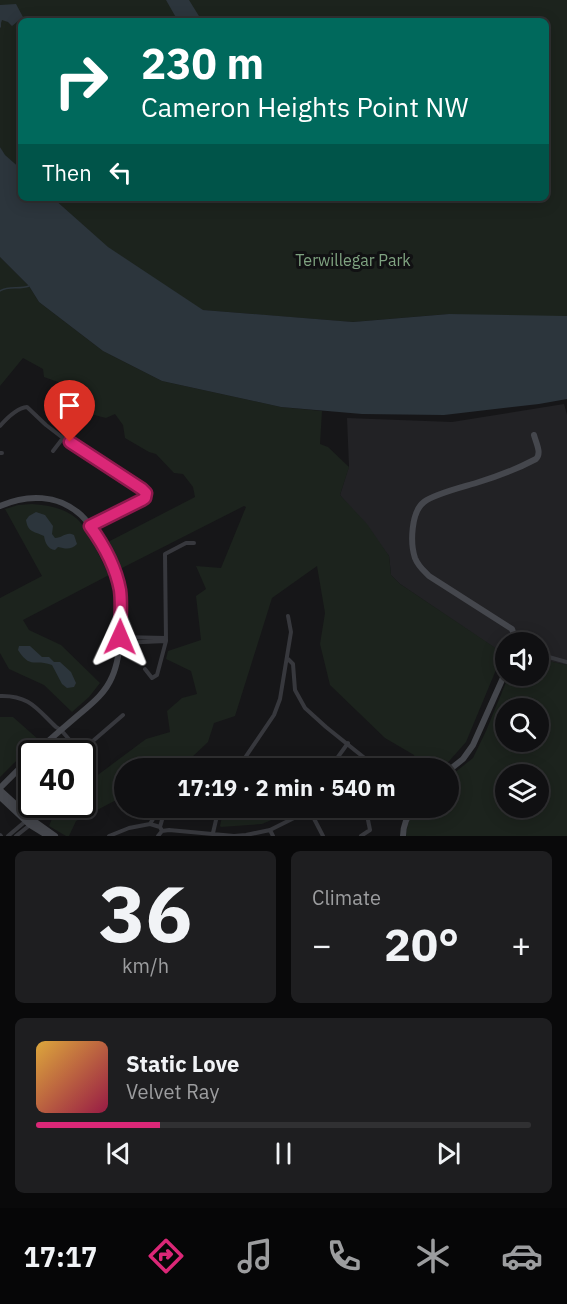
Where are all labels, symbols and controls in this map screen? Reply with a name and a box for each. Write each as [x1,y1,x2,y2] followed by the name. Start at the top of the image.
[141,36,264,91] text: 230 m
[42,42,120,120] icon: right
[141,89,468,124] text: Cameron Heights Point NW
[104,156,137,189] icon: left
[42,158,92,187] text: Then
[295,250,411,270] park label: Terwillegar Park
[44,380,95,442] pin
[53,389,86,422] icon: arrive
[88,605,152,669] position arrow
[495,632,549,818] map controls
[495,632,549,686] button: sound
[495,698,549,752] button: search
[18,740,96,818] speed limit sign: 40
[495,764,549,818] button: layers
[177,773,396,802] text: 17:19 · 2 min · 540 m
[99,862,192,963] text: 36
[312,884,381,911] text: Climate
[384,915,459,973] text: 20°
[312,923,332,966] text: −
[511,923,531,966] text: +
[122,952,169,979] text: km/h
[126,1049,239,1078] text: Static Love
[126,1078,219,1105] text: Velvet Ray
[102,1137,135,1170] icon: previous
[267,1137,300,1170] icon: pause
[432,1137,465,1170] icon: next
[145,1235,187,1277] icon: directions
[234,1235,276,1277] icon: music
[323,1235,365,1277] icon: phone
[412,1235,454,1277] icon: climate
[501,1235,543,1277] icon: car
[24,1239,97,1274] text: 17:17

